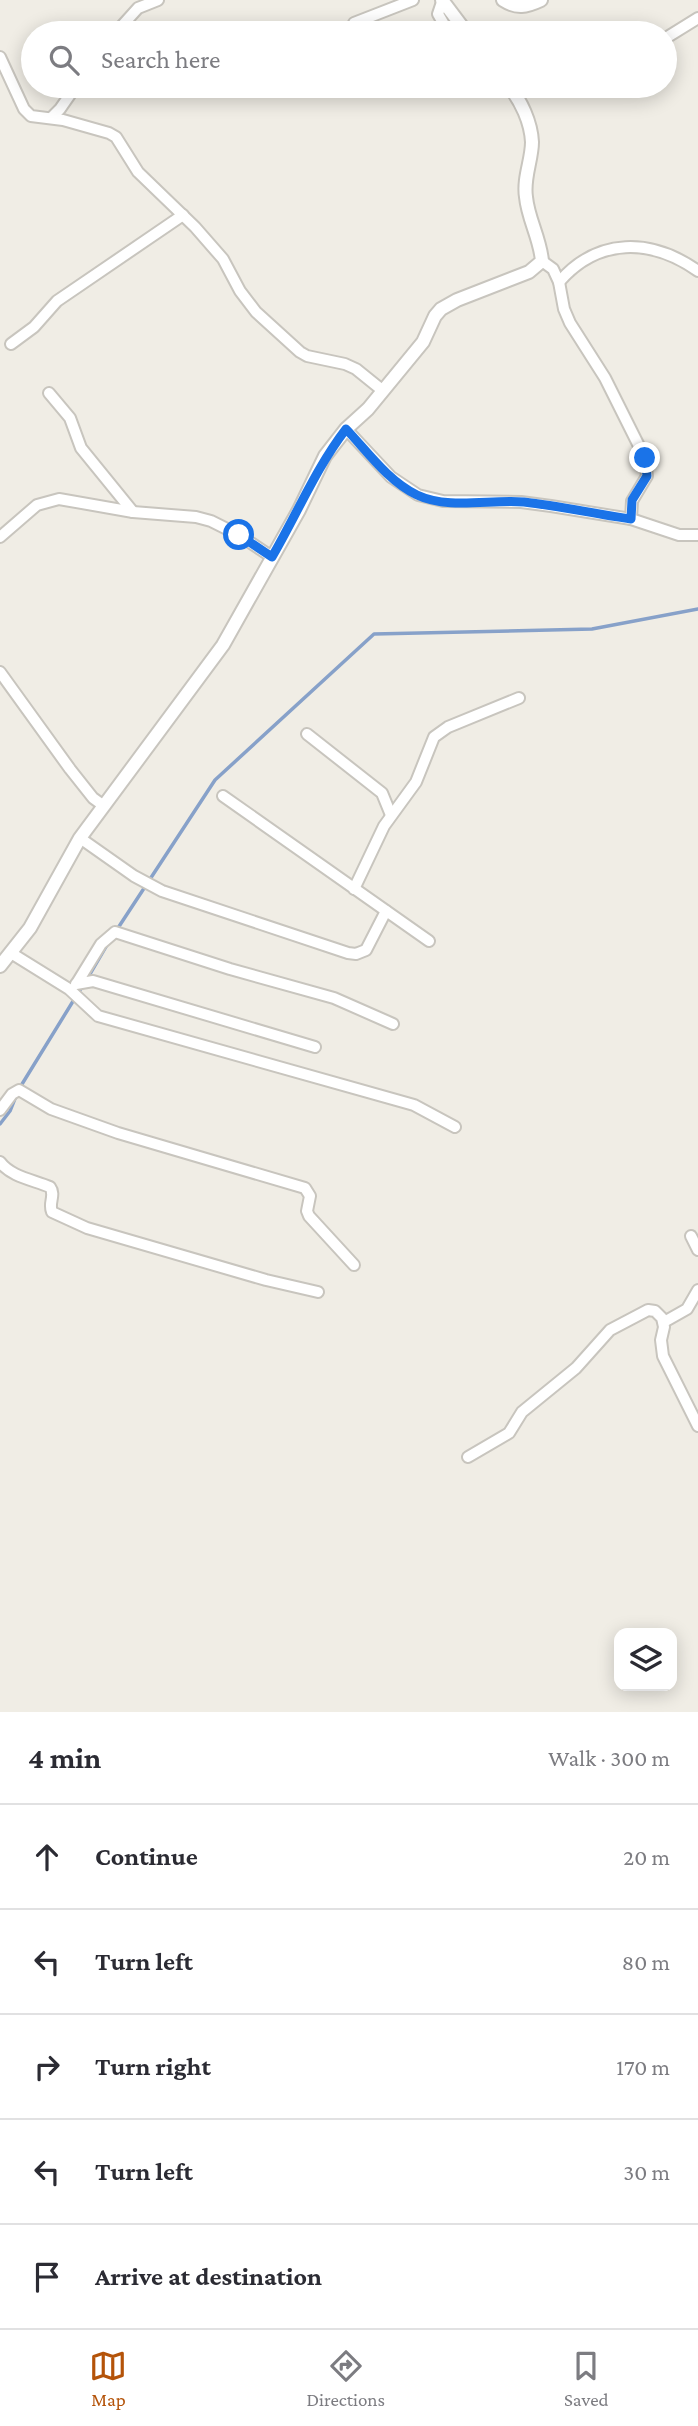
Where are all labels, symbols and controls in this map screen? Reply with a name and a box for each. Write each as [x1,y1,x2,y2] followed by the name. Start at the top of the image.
[21,21,677,98] search box
[45,41,83,79] icon: search
[101,45,220,74] text: Search here
[629,442,660,473] route end
[223,519,254,550] route start
[614,1628,677,1691] map controls
[614,1628,677,1691] button: layers
[28,1741,101,1774] text: 4 min
[548,1745,670,1771] text: Walk · 300 m
[28,1838,66,1876] icon: ahead
[95,1842,198,1871] text: Continue
[623,1844,670,1870] text: 20 m
[28,1943,66,1981] icon: left
[95,1947,193,1976] text: Turn left
[622,1949,670,1975] text: 80 m
[28,2048,66,2086] icon: right
[95,2052,211,2081] text: Turn right
[616,2054,670,2080] text: 170 m
[28,2153,66,2191] icon: left
[95,2157,193,2186] text: Turn left
[623,2159,670,2185] text: 30 m
[28,2258,66,2296] icon: arrive
[95,2262,322,2291] text: Arrive at destination
[89,2347,127,2410] tab: Map
[306,2347,385,2410] tab: Directions
[564,2347,609,2410] tab: Saved

